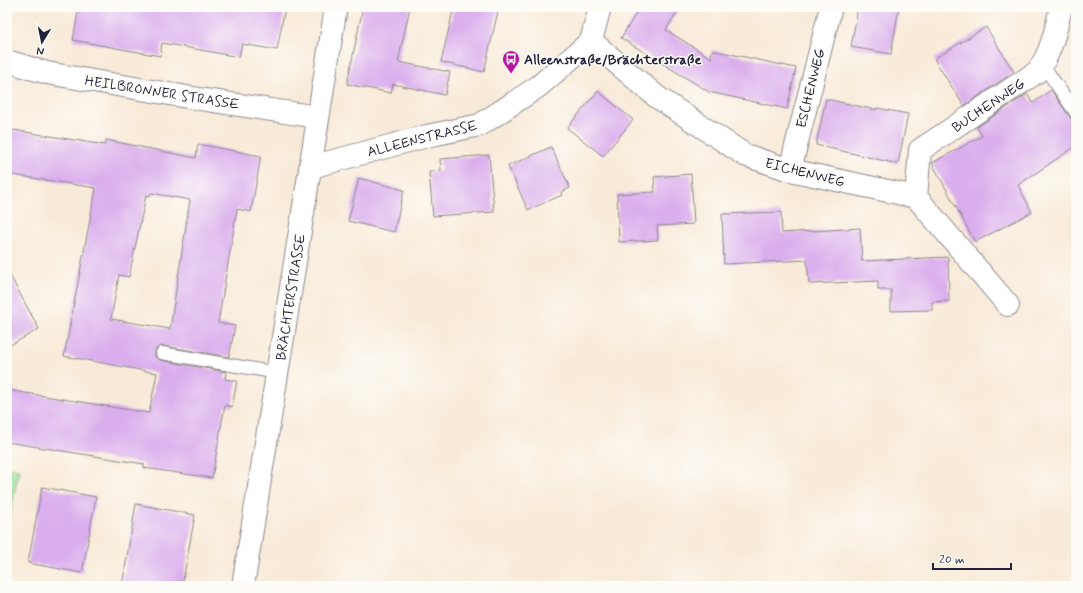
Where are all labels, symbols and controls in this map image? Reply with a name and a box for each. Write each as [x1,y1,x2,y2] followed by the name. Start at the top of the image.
[22,22,62,62] north arrow
[36,43,45,58] text: N
[792,46,830,130] street label: ESCHENWEG
[501,49,521,74] bus stop icon: Alleenstraße/Brächterstraße
[524,51,701,69] place label: Alleenstraße/Brächterstraße
[83,72,240,114] street label: HEILBRONNER STRASSE
[949,75,1029,137] street label: BUCHENWEG
[365,117,479,161] street label: ALLEENSTRASSE
[763,154,846,192] street label: EICHENWEG
[272,233,310,362] street label: BRÄCHTERSTRASSE
[933,545,1011,571] scale bar
[939,552,965,568] text: 20 m

